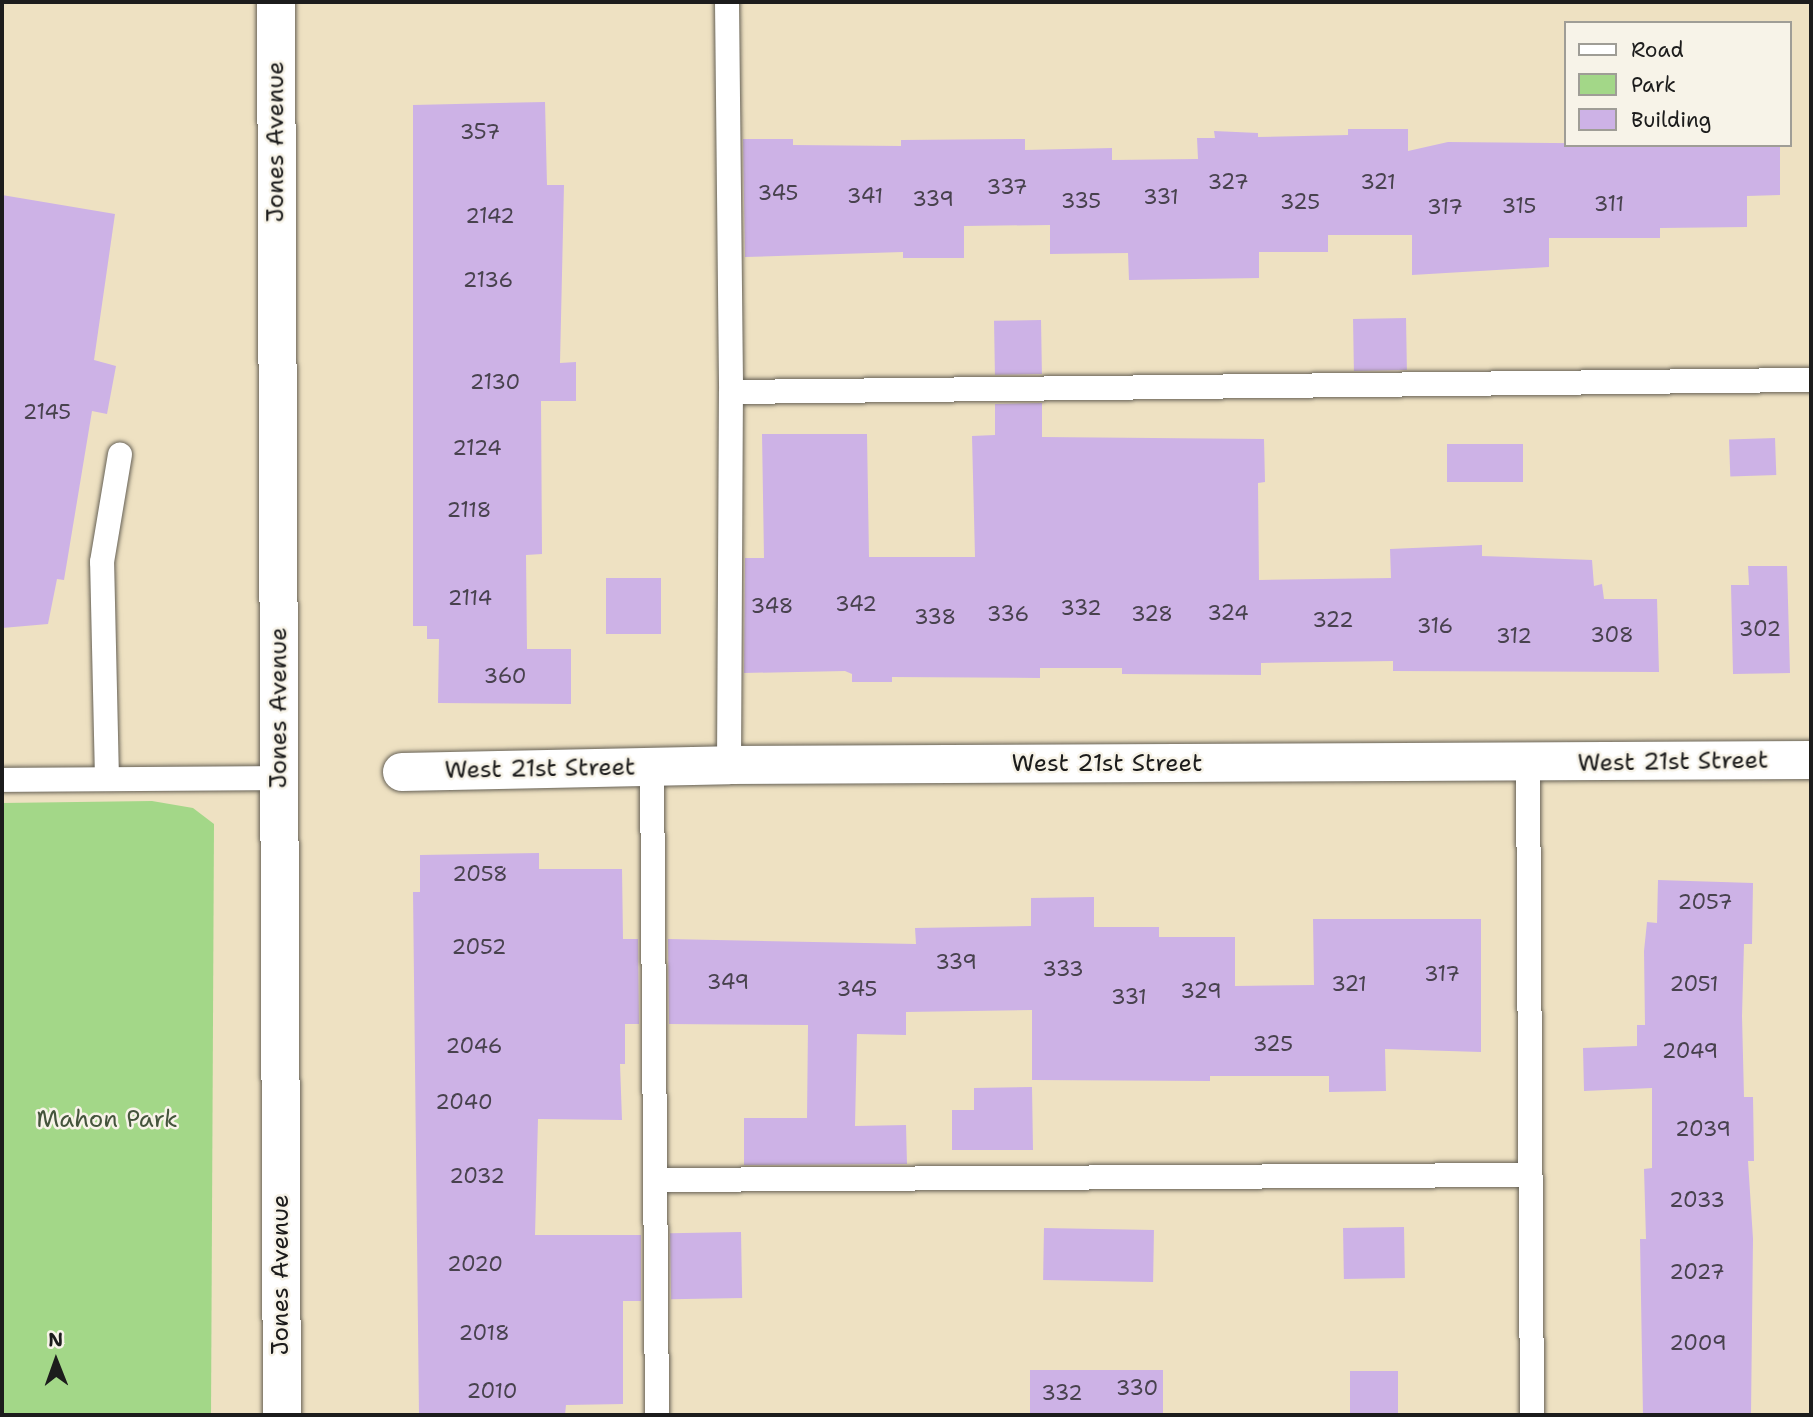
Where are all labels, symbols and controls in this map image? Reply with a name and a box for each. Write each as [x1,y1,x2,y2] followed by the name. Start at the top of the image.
[1564,21,1792,147] legend
[1631,36,1684,64] text: Road
[262,61,290,223] street label: Jones Avenue
[1631,71,1676,99] text: Park
[1631,106,1711,134] text: Building
[460,119,500,145] house number: 357
[1207,169,1249,195] house number: 327
[1360,169,1396,195] house number: 321
[986,174,1028,200] house number: 337
[758,180,798,206] house number: 345
[847,183,883,209] house number: 341
[1143,184,1179,210] house number: 331
[912,186,954,212] house number: 339
[1061,188,1101,214] house number: 335
[1280,189,1320,215] house number: 325
[1594,191,1624,217] house number: 311
[1502,193,1536,219] house number: 315
[1427,194,1463,220] house number: 317
[465,203,515,229] house number: 2142
[463,267,513,293] house number: 2136
[470,369,520,395] house number: 2130
[23,399,71,425] house number: 2145
[452,435,502,461] house number: 2124
[447,497,491,523] house number: 2118
[448,585,492,611] house number: 2114
[835,591,877,617] house number: 342
[751,593,793,619] house number: 348
[1060,595,1102,621] house number: 332
[1207,600,1249,626] house number: 324
[987,601,1029,627] house number: 336
[1131,601,1173,627] house number: 328
[914,604,956,630] house number: 338
[1312,607,1354,633] house number: 322
[1417,613,1453,639] house number: 316
[1739,616,1781,642] house number: 302
[1590,622,1634,648] house number: 308
[1496,623,1532,649] house number: 312
[265,627,293,789] street label: Jones Avenue
[483,663,527,689] house number: 360
[1577,746,1769,778] street label: West 21st Street
[1012,750,1202,778] street label: West 21st Street
[444,753,636,785] street label: West 21st Street
[452,861,508,887] house number: 2058
[1678,889,1732,915] house number: 2057
[452,934,506,960] house number: 2052
[935,949,977,975] house number: 339
[1042,956,1084,982] house number: 333
[1424,961,1460,987] house number: 317
[707,969,749,995] house number: 349
[1331,971,1367,997] house number: 321
[1669,971,1719,997] house number: 2051
[837,976,877,1002] house number: 345
[1180,978,1222,1004] house number: 329
[1111,984,1147,1010] house number: 331
[1253,1031,1293,1057] house number: 325
[445,1033,503,1059] house number: 2046
[1662,1038,1718,1064] house number: 2049
[435,1089,493,1115] house number: 2040
[36,1106,178,1134] park label: Mahon Park
[1675,1116,1731,1142] house number: 2039
[449,1163,505,1189] house number: 2032
[1669,1187,1725,1213] house number: 2033
[267,1194,295,1356] street label: Jones Avenue
[447,1251,503,1277] house number: 2020
[1669,1259,1725,1285] house number: 2027
[458,1320,510,1346] house number: 2018
[21,1326,91,1396] north arrow
[48,1327,63,1352] text: N
[1669,1330,1727,1356] house number: 2009
[1116,1375,1158,1401] house number: 330
[467,1378,517,1404] house number: 2010
[1041,1380,1083,1406] house number: 332

